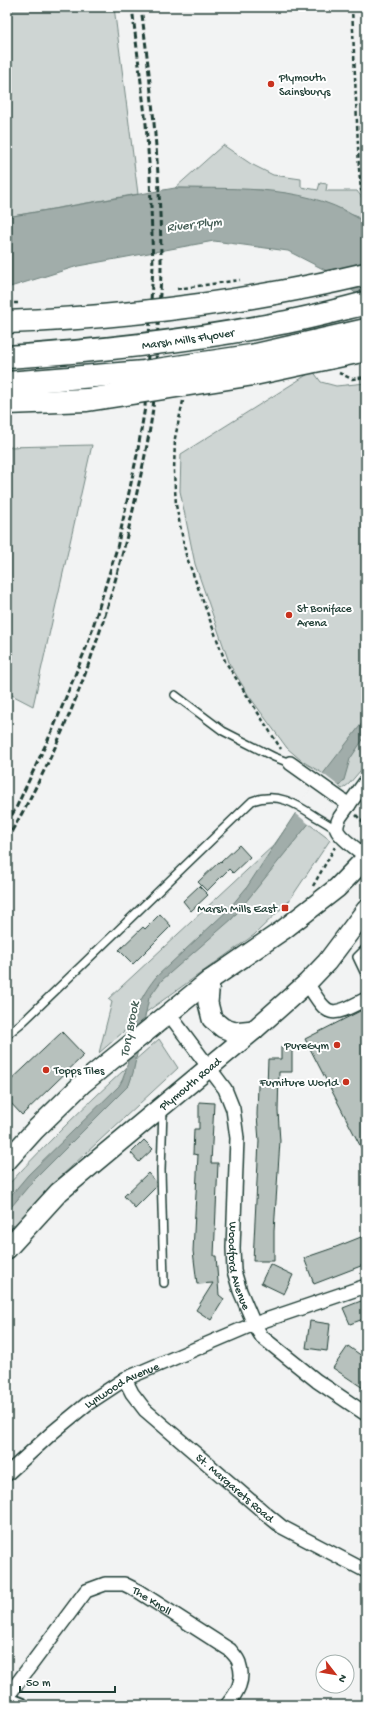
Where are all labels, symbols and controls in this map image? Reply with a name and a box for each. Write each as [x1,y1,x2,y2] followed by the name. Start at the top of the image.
[278,72,331,100] place label: Plymouth Sainsburys
[266,79,276,89] marker: Plymouth Sainsburys
[166,215,223,236] water label: River Plym
[141,326,237,354] street label: Marsh Mills Flyover
[297,603,352,631] place label: St Boniface Arena
[284,610,294,620] marker: St Boniface Arena
[197,903,278,917] place label: Marsh Mills East
[280,903,290,913] marker: Marsh Mills East
[118,999,143,1059] water label: Tory Brook
[283,1040,329,1054] place label: PureGym
[332,1040,342,1050] marker: PureGym
[156,1055,225,1115] street label: Plymouth Road
[41,1065,51,1075] marker: Topps Tiles
[53,1065,105,1079] place label: Topps Tiles
[259,1077,339,1091] place label: Furniture World
[341,1077,351,1087] marker: Furniture World
[224,1221,253,1313] street label: Woodford Avenue
[82,1360,162,1412] street label: Lynwood Avenue
[192,1452,277,1527] street label: St. Margarets Road
[129,1584,174,1620] street label: The Knoll
[315,1654,355,1694] north arrow
[20,1668,115,1694] scale bar
[335,1672,349,1684] text: N
[26,1677,51,1691] text: 50 m

